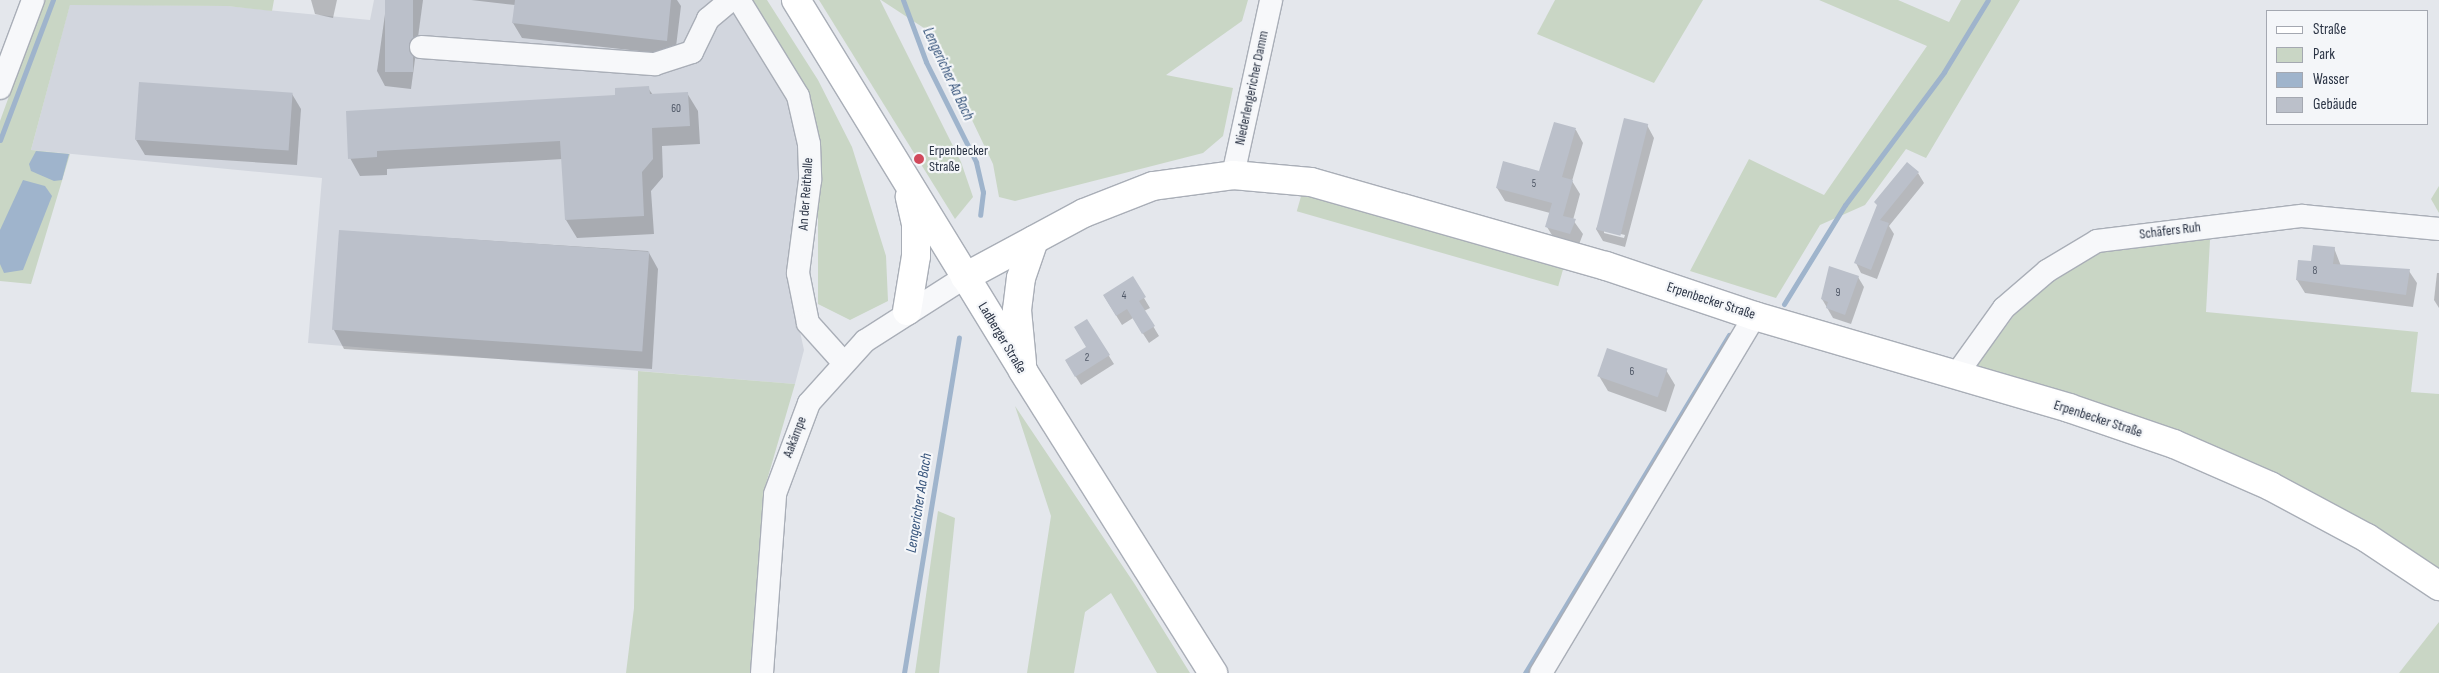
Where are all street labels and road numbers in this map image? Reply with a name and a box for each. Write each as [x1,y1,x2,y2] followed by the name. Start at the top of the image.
[1232,29,1272,147] street label: Niederlengericher Damm
[795,157,817,231] street label: An der Reithalle
[2138,219,2202,243] street label: Schäfers Ruh
[1665,279,1757,323] street label: Erpenbecker Straße
[974,299,1030,377] street label: Ladberger Straße
[2052,397,2144,441] street label: Erpenbecker Straße
[779,414,811,460] street label: Aakämpe

